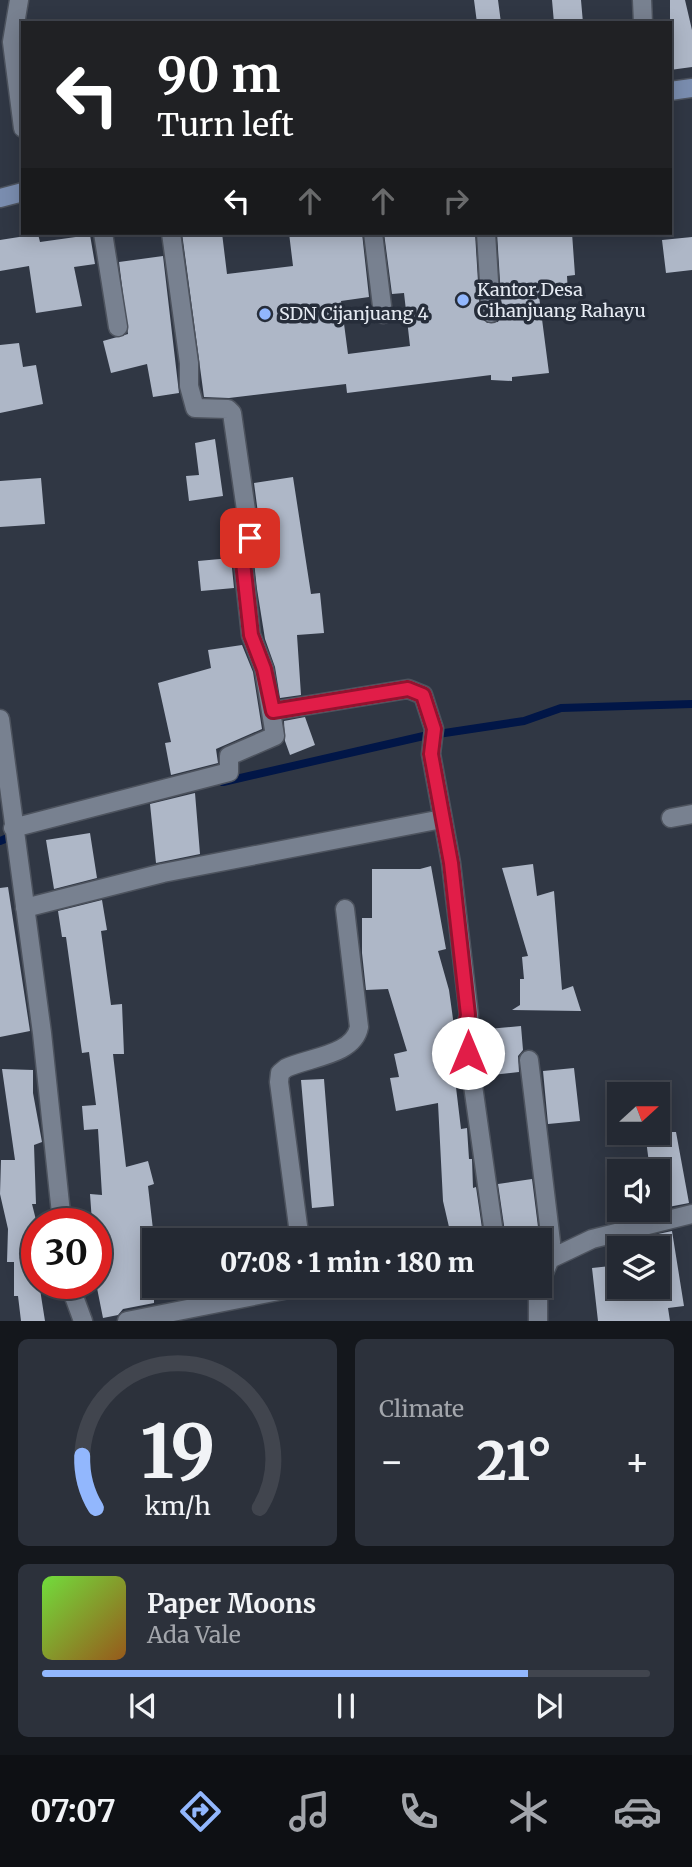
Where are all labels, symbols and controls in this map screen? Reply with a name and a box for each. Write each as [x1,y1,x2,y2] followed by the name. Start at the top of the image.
[157,44,281,105] text: 90 m
[42,49,133,140] icon: left
[157,105,294,145] text: Turn left
[218,182,256,220] icon: left
[291,182,329,220] icon: ahead
[364,182,402,220] icon: ahead
[437,182,475,220] icon: right
[477,278,646,322] place label: Kantor Desa Cihanjuang Rahayu
[455,292,471,308] marker: Kantor Desa Cihanjuang Rahayu
[279,302,429,325] place label: SDN Cijanjuang 4
[257,306,273,322] marker: SDN Cijanjuang 4
[220,508,280,568] pin
[231,519,269,557] icon: arrive
[431,1016,505,1090] position arrow
[607,1082,670,1144] north arrow
[607,1082,670,1299] map controls
[607,1159,670,1222] button: sound
[21,1208,112,1299] speed limit sign: 30
[607,1236,670,1299] button: layers
[220,1246,474,1279] text: 07:08 · 1 min · 180 m
[379,1394,464,1423] text: Climate
[140,1407,215,1499] text: 19
[477,1429,552,1494] text: 21°
[379,1438,404,1485] text: −
[625,1438,650,1485] text: +
[144,1490,211,1522] text: km/h
[147,1587,316,1620] text: Paper Moons
[147,1620,241,1649] text: Ada Vale
[124,1687,162,1725] icon: previous
[327,1687,365,1725] icon: pause
[530,1687,568,1725] icon: next
[176,1787,225,1836] icon: directions
[285,1787,334,1836] icon: music
[394,1787,443,1836] icon: phone
[504,1787,553,1836] icon: climate
[613,1787,662,1836] icon: car
[30,1791,116,1831] text: 07:07

